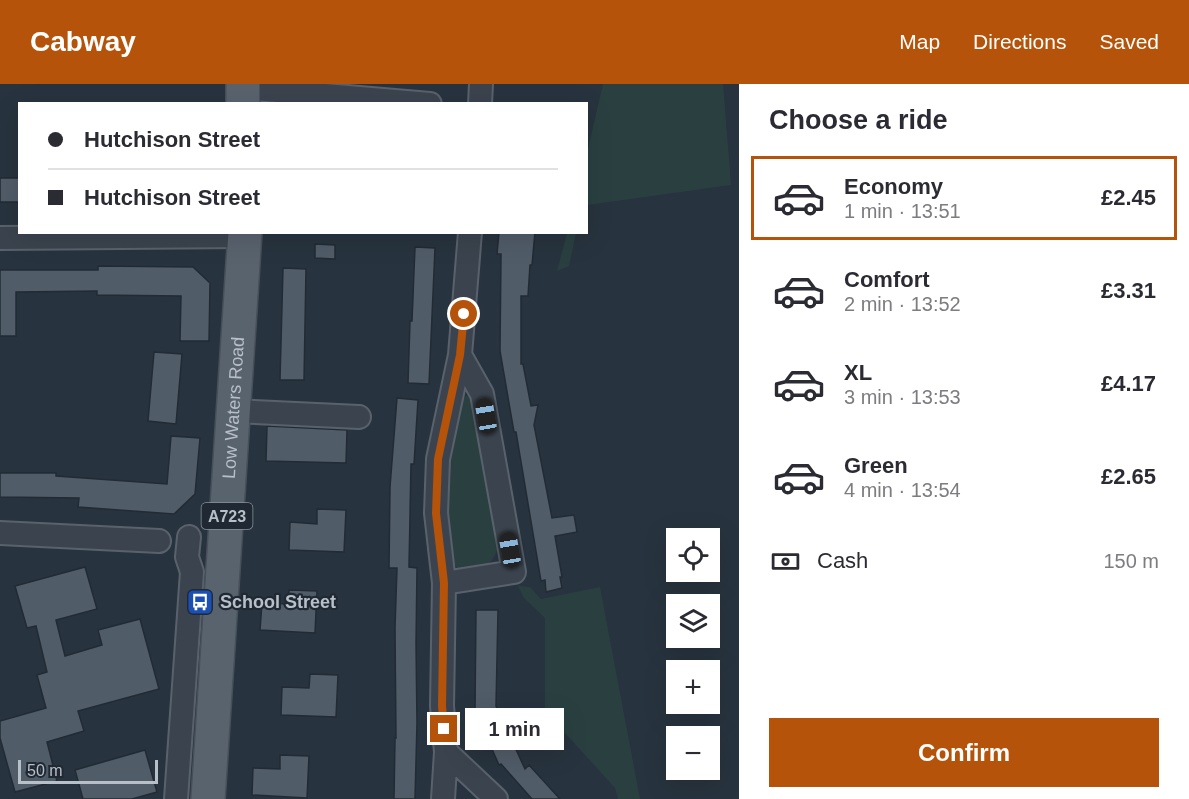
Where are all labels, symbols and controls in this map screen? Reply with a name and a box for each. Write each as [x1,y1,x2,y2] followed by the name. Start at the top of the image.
[30,26,136,57] text: Cabway
[899,30,940,53] text: Map
[973,30,1066,53] text: Directions
[1099,30,1159,53] text: Saved
[769,105,948,135] text: Choose a ride
[84,127,260,152] text: Hutchison Street
[772,171,826,225] icon: car
[844,174,943,199] text: Economy
[84,185,260,210] text: Hutchison Street
[1101,185,1156,210] text: £2.45
[844,200,961,222] text: 1 min · 13:51
[772,264,826,318] icon: car
[844,267,930,292] text: Comfort
[1101,278,1156,303] text: £3.31
[844,293,961,315] text: 2 min · 13:52
[450,300,477,327] route start
[219,336,248,480] street label: Low Waters Road
[772,357,826,411] icon: car
[844,360,872,385] text: XL
[1101,371,1156,396] text: £4.17
[844,386,961,408] text: 3 min · 13:53
[474,397,498,435] car
[772,450,826,504] icon: car
[844,453,908,478] text: Green
[1101,464,1156,489] text: £2.65
[844,479,961,501] text: 4 min · 13:54
[202,503,252,529] road number: A723
[666,528,720,780] map controls
[666,528,720,582] button: locate
[498,531,522,569] car
[769,545,802,578] icon: cash
[817,548,868,573] text: Cash
[1103,550,1159,572] text: 150 m
[185,587,215,617] bus stop icon: School Street
[220,592,336,612] place label: School Street
[666,594,720,648] button: layers
[666,660,720,714] button: +
[465,708,564,750] callout: 1 min
[430,715,457,742] route end
[488,718,541,740] text: 1 min
[769,718,1159,787] button: Confirm
[666,726,720,780] button: −
[18,757,158,784] scale bar
[27,762,63,779] text: 50 m

